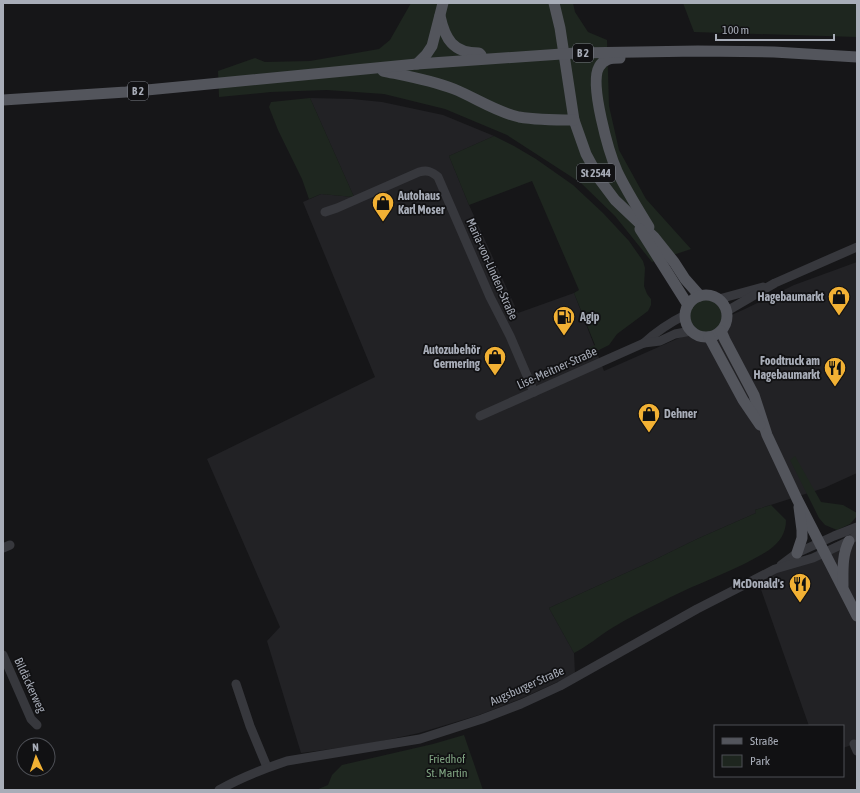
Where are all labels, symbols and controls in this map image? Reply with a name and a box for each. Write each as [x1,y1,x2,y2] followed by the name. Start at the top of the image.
[716,16,834,42] scale bar
[722,23,749,37] text: 100 m
[573,44,593,62] road number: B 2
[128,82,148,100] road number: B 2
[577,164,615,182] road number: St 2544
[397,189,445,217] place label: Autohaus Karl Moser
[370,190,396,223] shop icon: Autohaus Karl Moser
[463,216,521,322] street label: Maria-von-Linden-Straße
[826,284,852,317] shop icon: Hagebaumarkt
[758,290,825,304] place label: Hagebaumarkt
[551,304,577,337] fuel station icon: Agip
[579,310,600,324] place label: Agip
[422,343,481,371] place label: Autozubehör Germering
[482,344,508,377] shop icon: Autozubehör Germering
[515,344,599,392] street label: Lise-Meitner-Straße
[754,354,821,382] place label: Foodtruck am Hagebaumarkt
[822,355,848,388] restaurant icon: Foodtruck am Hagebaumarkt
[636,401,662,434] shop icon: Dehner
[664,407,697,421] place label: Dehner
[787,571,813,604] restaurant icon: McDonald's
[733,577,785,591] place label: McDonald's
[11,655,49,715] street label: Bildäckerweg
[488,663,566,709] street label: Augsburger Straße
[714,725,844,777] legend
[750,734,778,748] text: Straße
[16,737,56,777] north arrow
[32,741,39,753] text: N
[426,752,468,780] park label: Friedhof St. Martin
[750,754,771,768] text: Park

